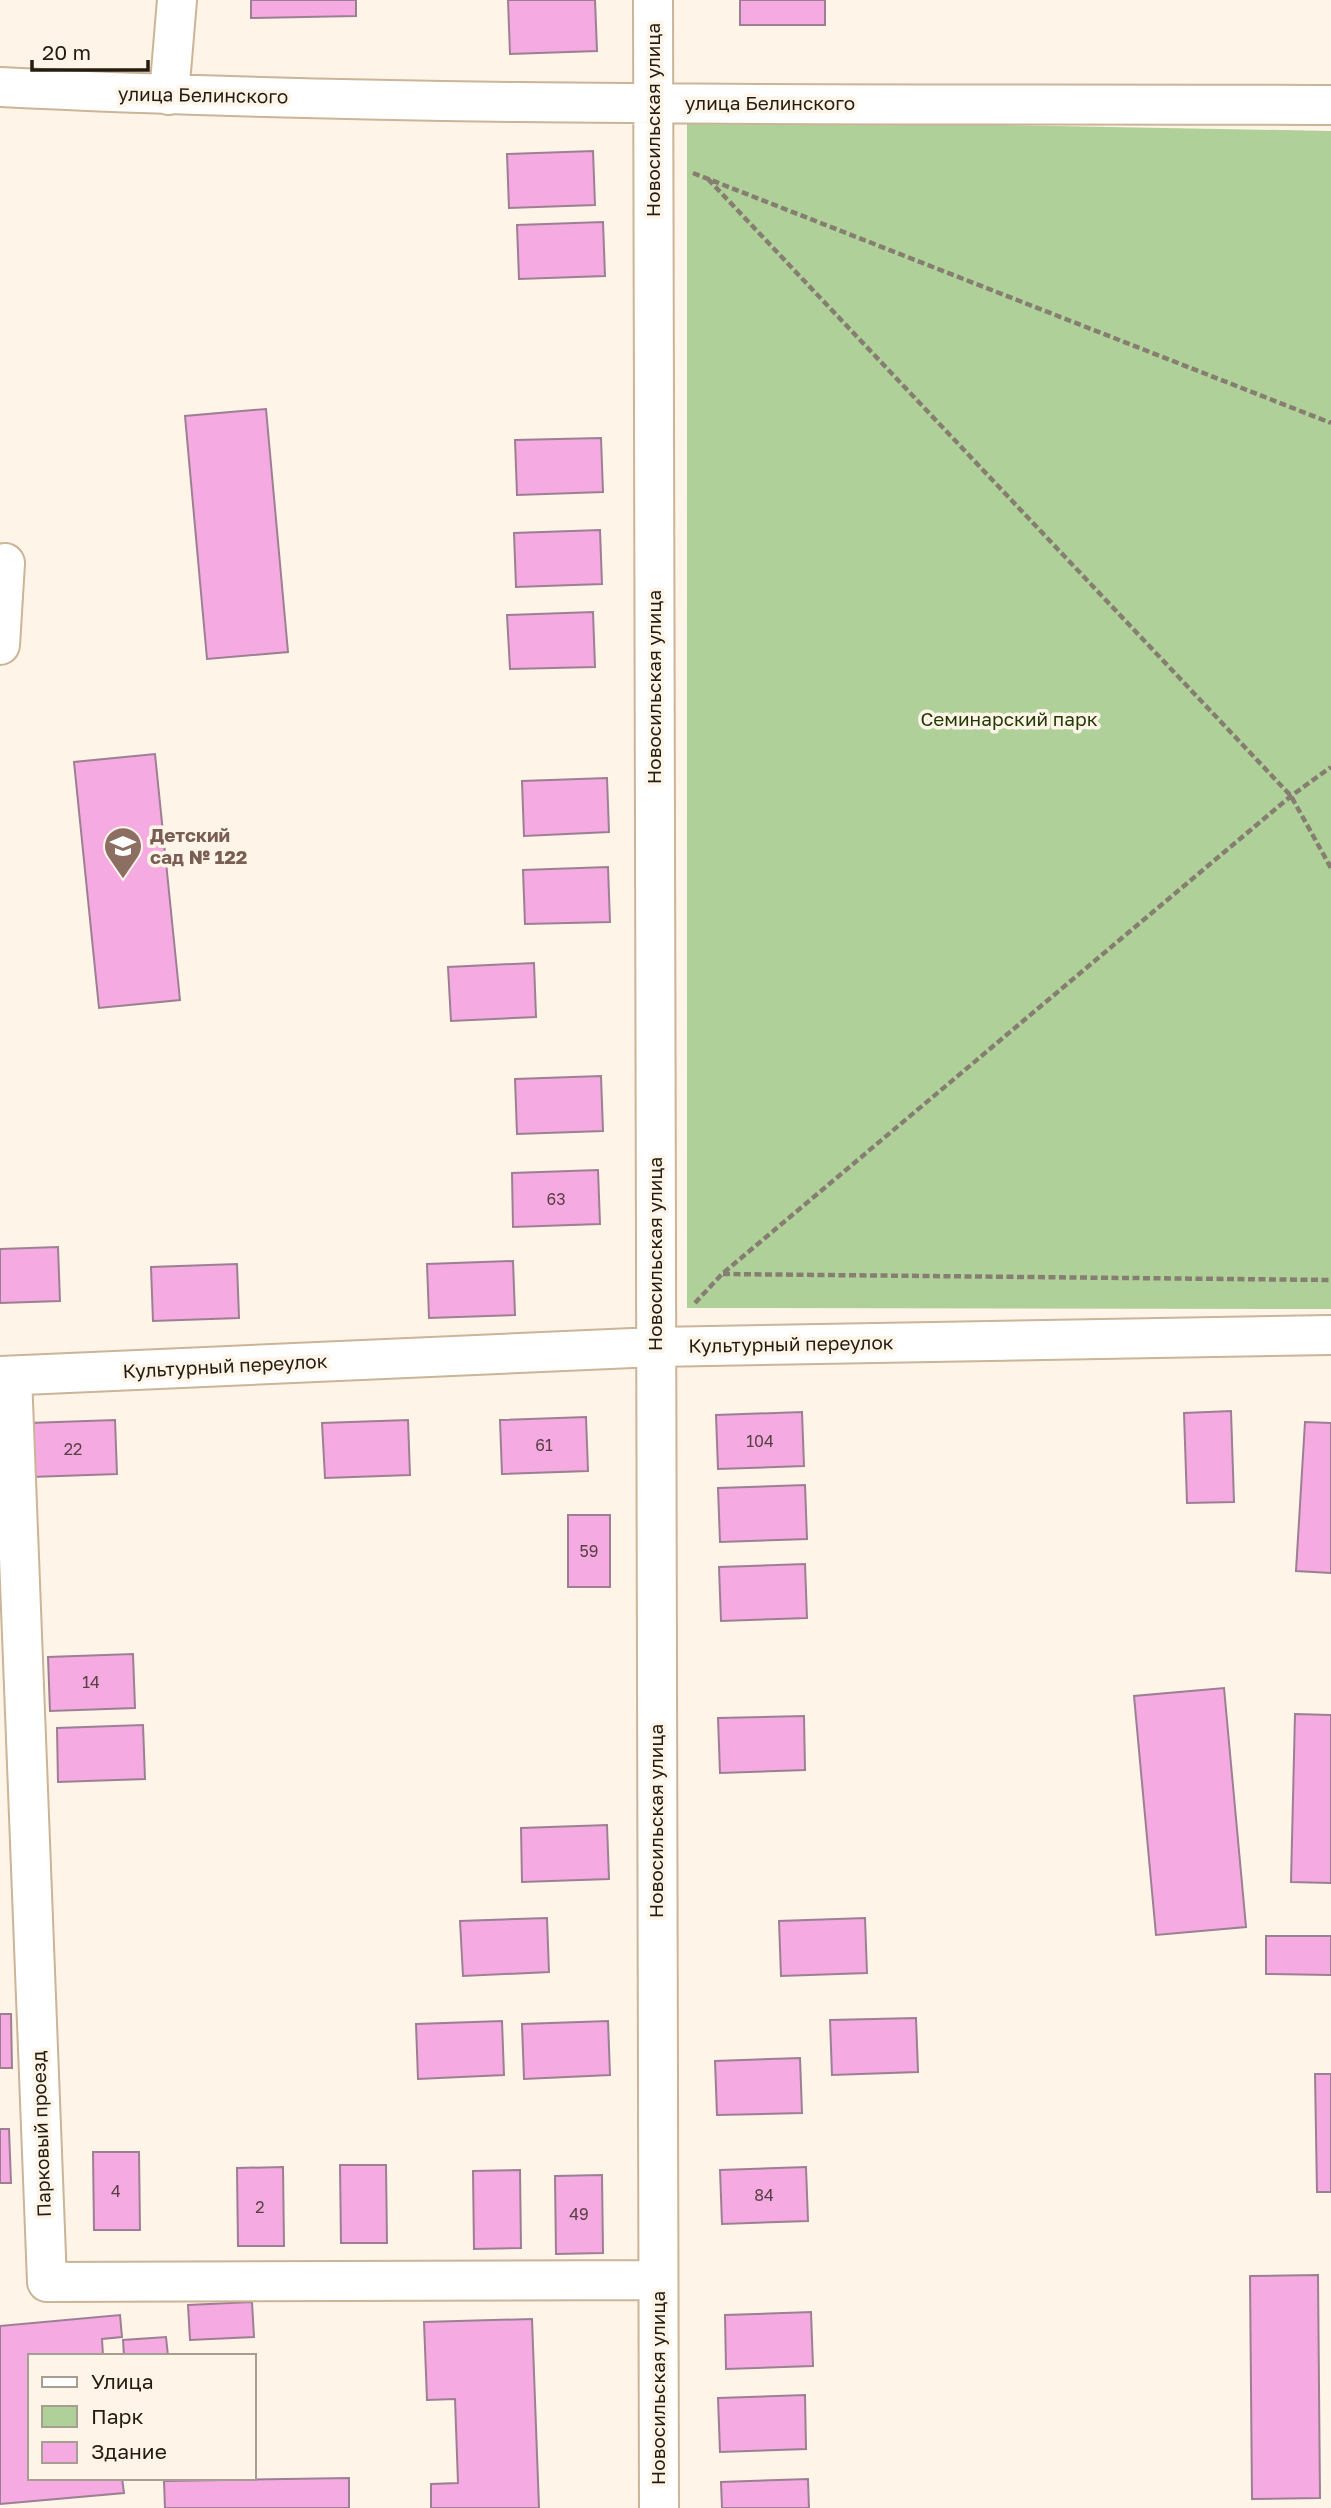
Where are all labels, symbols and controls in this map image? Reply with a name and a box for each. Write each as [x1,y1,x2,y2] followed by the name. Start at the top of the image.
[641,23,664,217] street label: Новосильская улица
[32,28,147,72] scale bar
[42,39,91,65] text: 20 m
[118,82,288,107] street label: улица Белинского
[685,91,855,114] street label: улица Белинского
[642,590,665,784] street label: Новосильская улица
[920,707,1098,730] park label: Семинарский парк
[150,823,247,868] place label: Детский сад № 122
[102,825,144,880] school or university icon: Детский сад № 122
[643,1157,666,1351] street label: Новосильская улица
[546,1189,566,1209] house number: 63
[688,1330,894,1357] street label: Культурный переулок
[122,1349,328,1382] street label: Культурный переулок
[746,1431,774,1451] house number: 104
[535,1435,553,1455] house number: 61
[64,1439,82,1459] house number: 22
[580,1541,598,1561] house number: 59
[82,1672,100,1692] house number: 14
[644,1724,667,1918] street label: Новосильская улица
[26,2050,55,2218] street label: Парковый проезд
[111,2181,121,2201] house number: 4
[754,2185,774,2205] house number: 84
[255,2197,265,2217] house number: 2
[569,2204,589,2224] house number: 49
[646,2291,669,2485] street label: Новосильская улица
[28,2354,256,2480] legend
[91,2368,154,2394] text: Улица
[91,2403,144,2429] text: Парк
[91,2438,167,2464] text: Здание

